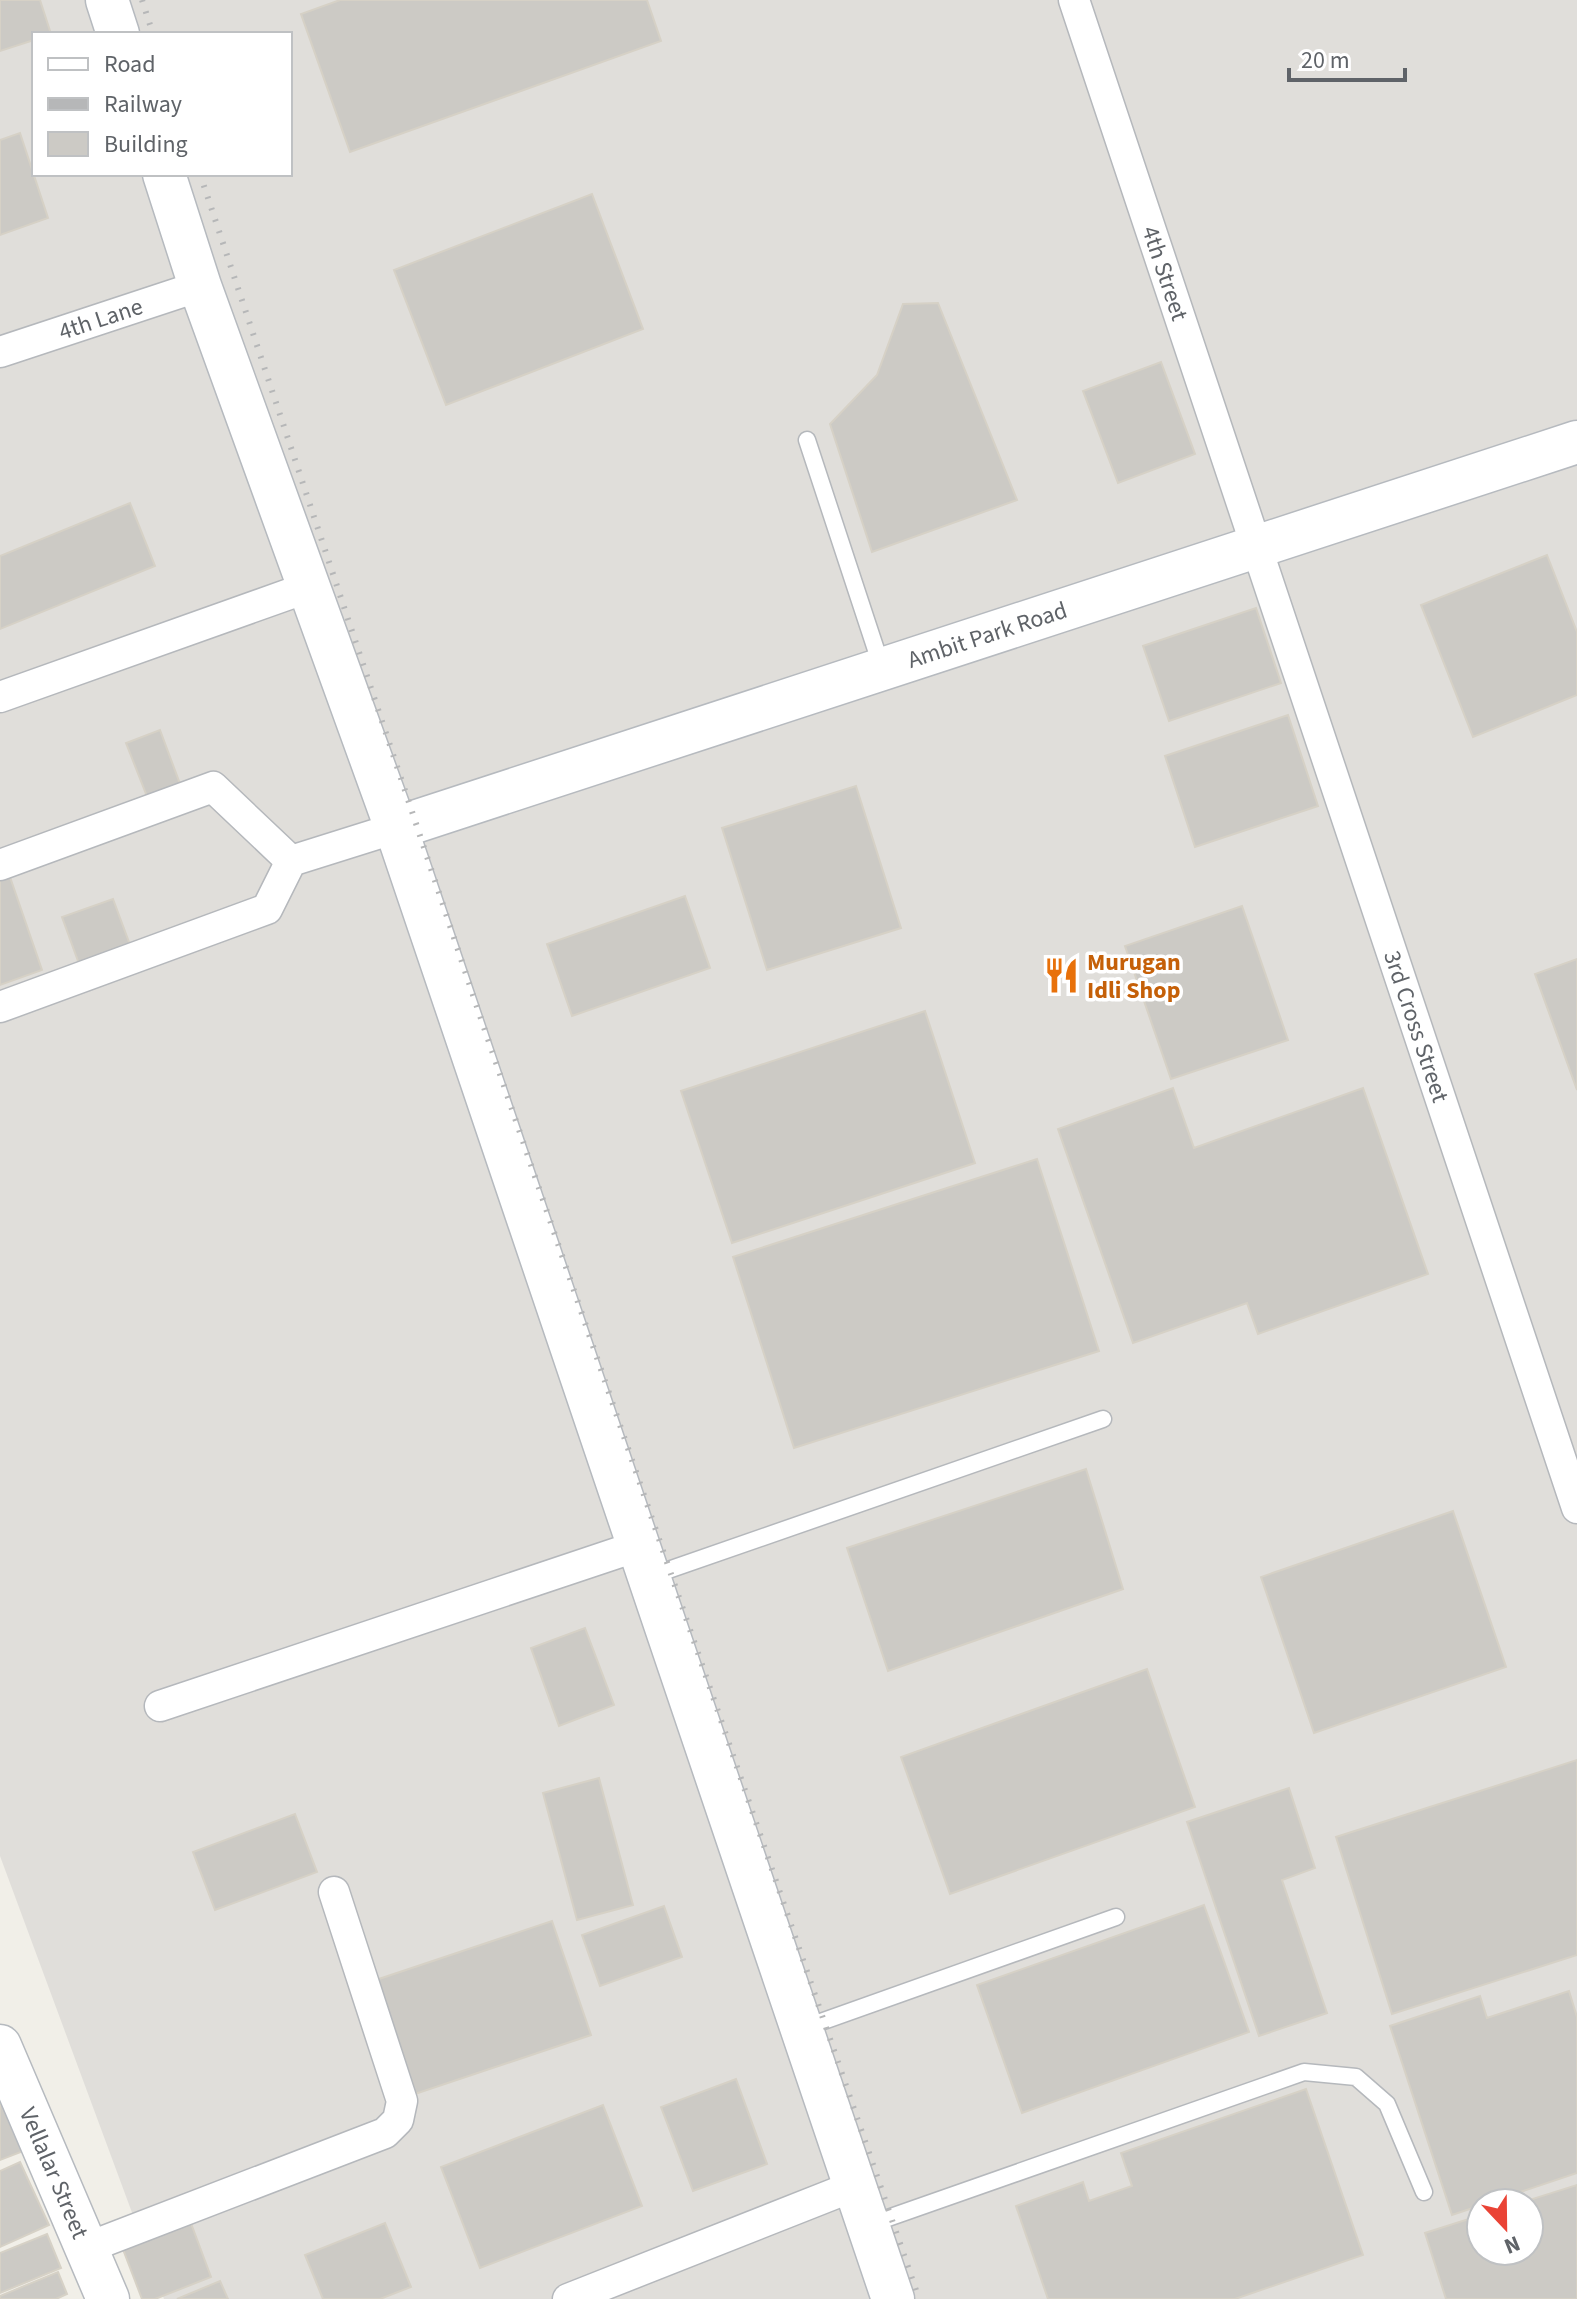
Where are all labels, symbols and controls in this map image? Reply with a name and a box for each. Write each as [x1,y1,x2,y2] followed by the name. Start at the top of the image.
[32,32,292,176] legend
[1289,32,1405,82] scale bar
[1301,43,1350,78] text: 20 m
[104,47,156,82] text: Road
[104,87,182,122] text: Railway
[104,127,188,162] text: Building
[1133,221,1197,325] street label: 4th Street
[54,289,147,349] street label: 4th Lane
[903,593,1072,678] street label: Ambit Park Road
[1087,945,1181,1008] place label: Murugan Idli Shop
[1374,946,1457,1107] street label: 3rd Cross Street
[1042,957,1080,995] restaurant icon: Murugan Idli Shop
[10,2102,97,2244] street label: Vellalar Street
[1465,2187,1545,2267] north arrow
[1499,2227,1525,2262] text: N

